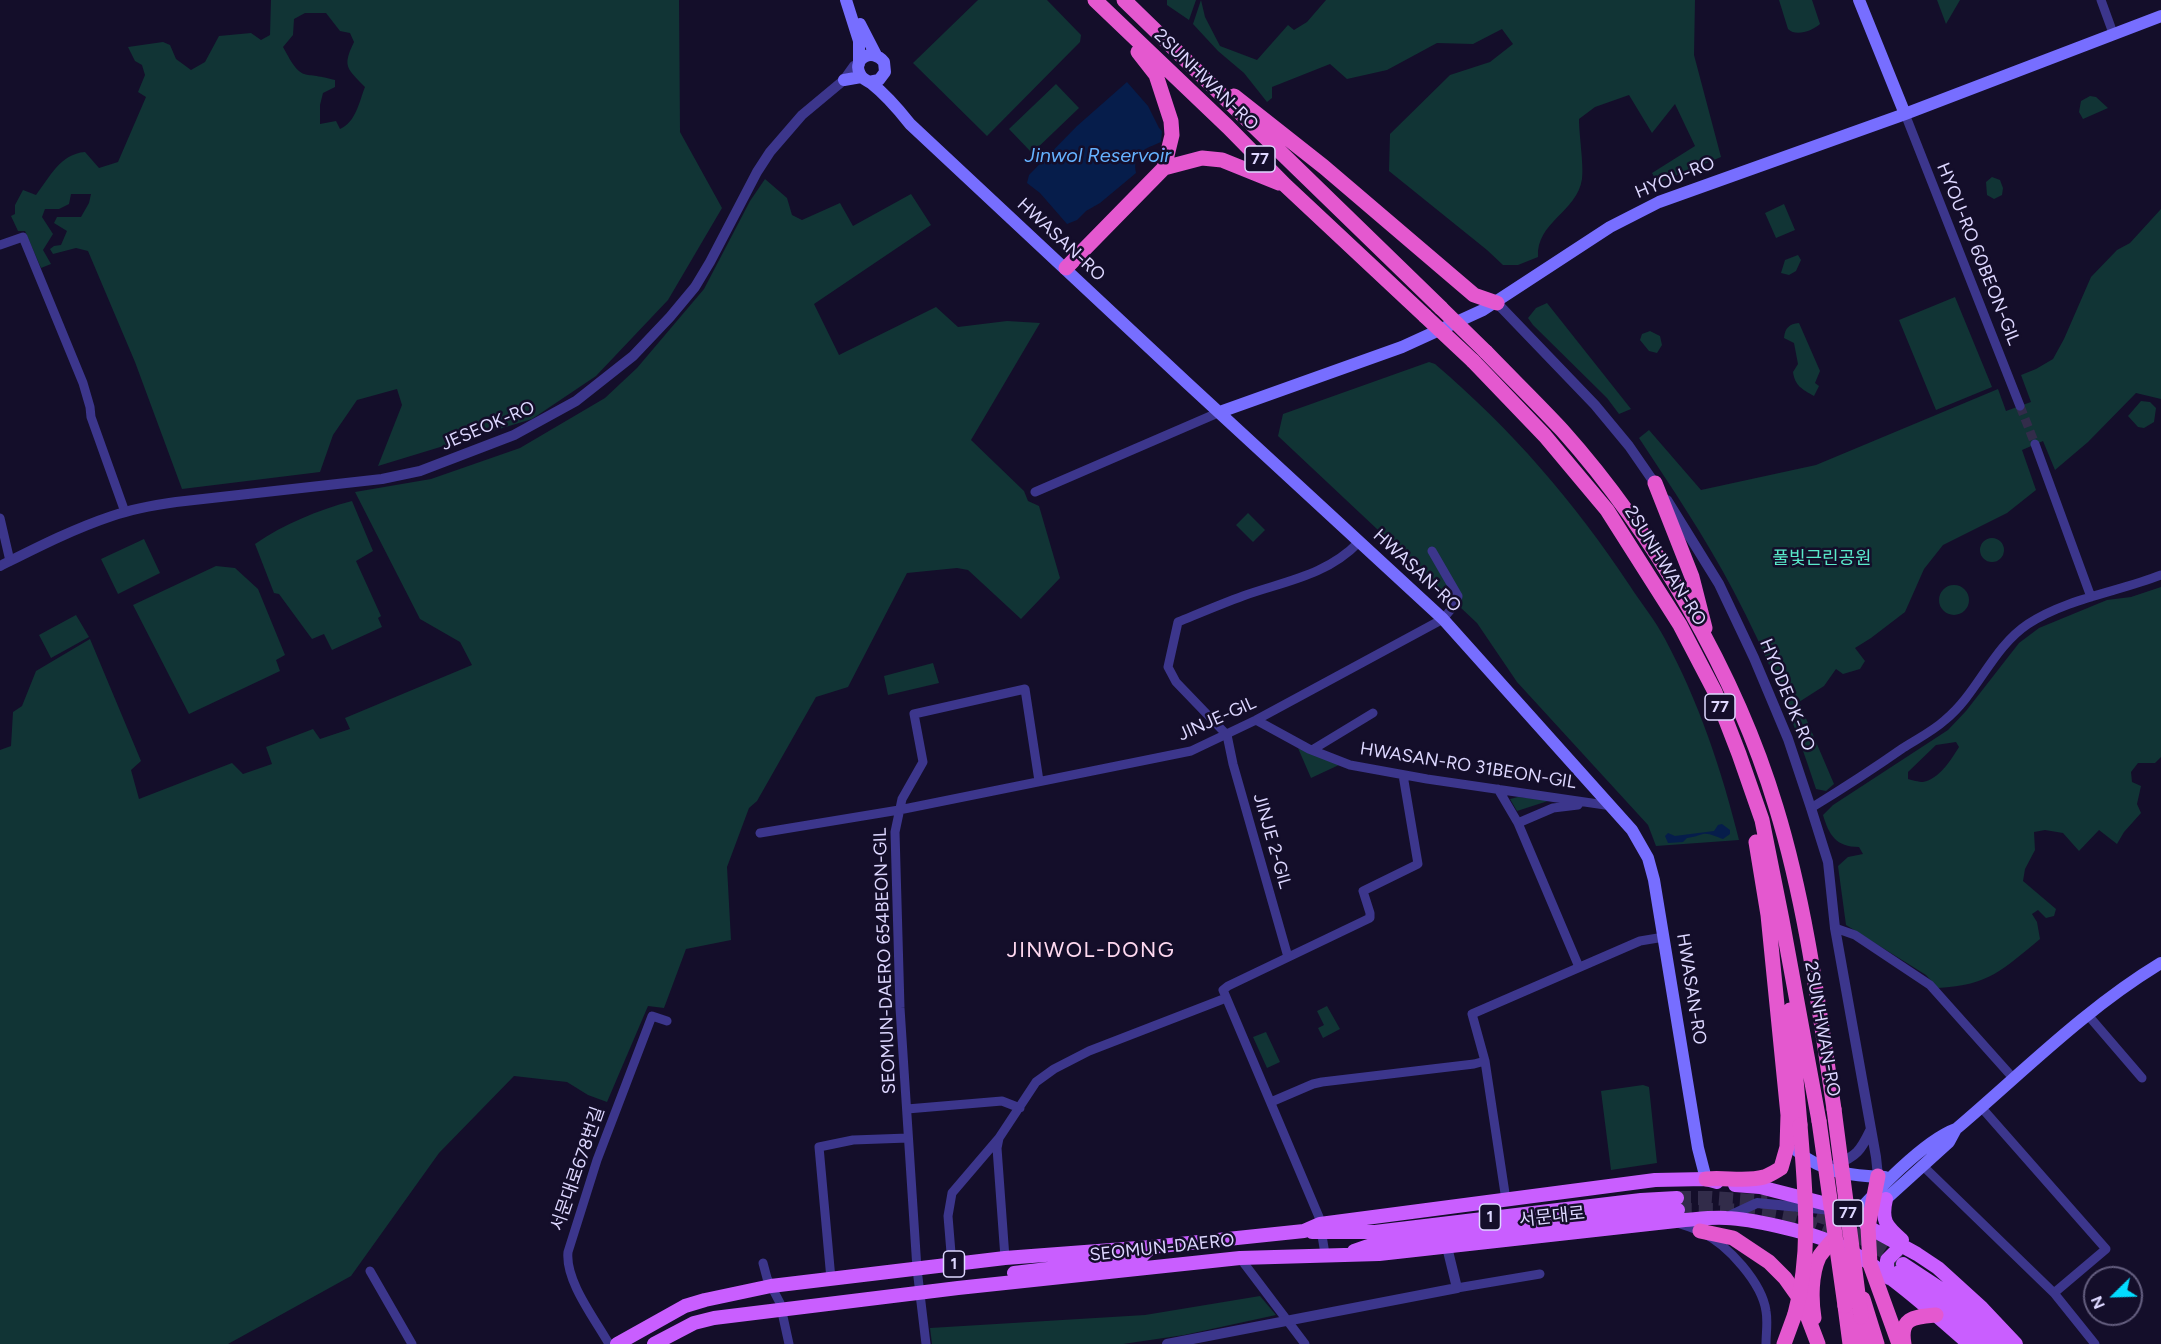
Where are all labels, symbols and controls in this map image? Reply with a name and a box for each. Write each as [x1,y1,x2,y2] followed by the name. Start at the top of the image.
[1149,25,1263,135] street label: 2SUNHWAN-RO
[1025,144,1171,168] water label: Jinwol Reservoir
[1245,146,1275,172] road number: 77
[1632,152,1718,204] street label: HYOU-RO
[1932,160,2024,348] street label: HYOU-RO 60BEON-GIL
[1013,194,1109,286] street label: HWASAN-RO
[438,397,538,455] street label: JESEOK-RO
[1620,502,1710,630] street label: 2SUNHWAN-RO
[1369,525,1465,617] street label: HWASAN-RO
[1772,548,1872,570] park label: 풀빛근린공원
[1755,636,1819,754] street label: HYODEOK-RO
[1175,692,1259,746] street label: JINJE-GIL
[1705,694,1735,720] road number: 77
[1358,738,1578,794] street label: HWASAN-RO 31BEON-GIL
[1248,791,1296,891] street label: JINJE 2-GIL
[870,828,900,1094] street label: SEOMUN-DAERO 654BEON-GIL
[1672,932,1710,1046] street label: HWASAN-RO
[1007,938,1175,964] district label: JINWOL-DONG
[1799,960,1845,1098] street label: 2SUNHWAN-RO
[547,1104,609,1234] street label: 서문대로678번길
[1833,1200,1863,1226] road number: 77
[1518,1203,1586,1231] street label: 서문대로
[1480,1204,1500,1230] road number: 1
[1089,1230,1235,1266] street label: SEOMUN-DAERO
[944,1251,964,1277] road number: 1
[2083,1266,2143,1326] north arrow
[2087,1293,2109,1312] text: N

